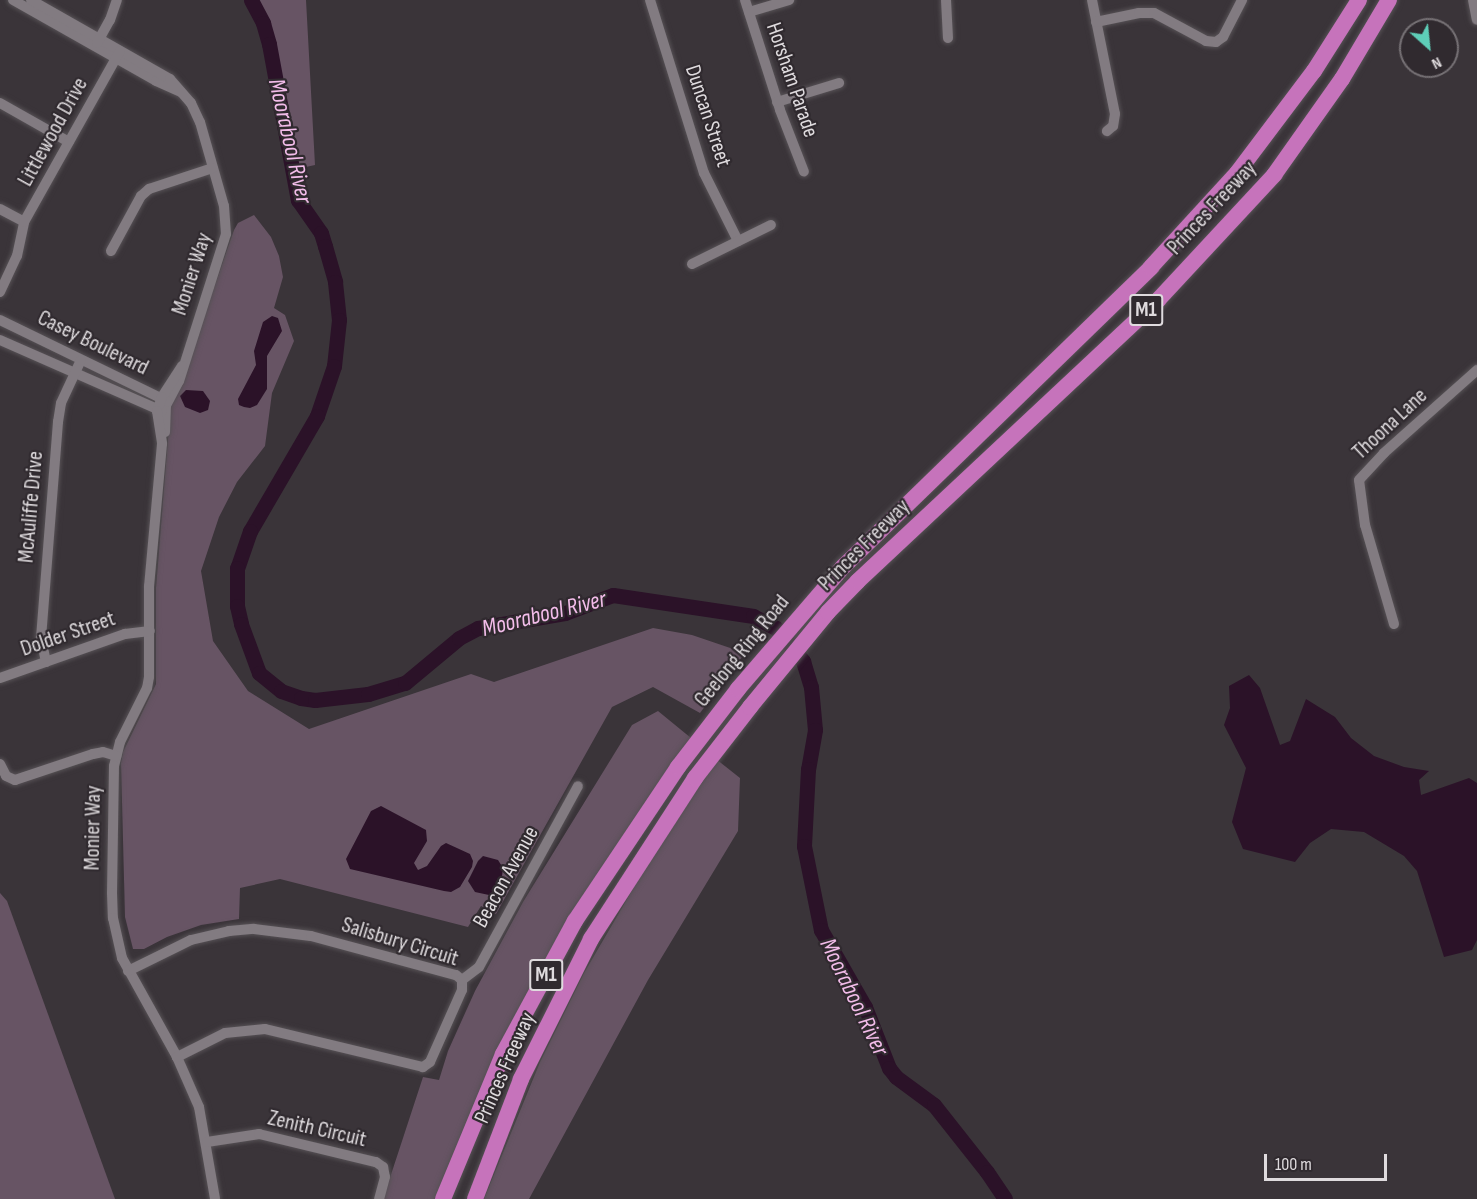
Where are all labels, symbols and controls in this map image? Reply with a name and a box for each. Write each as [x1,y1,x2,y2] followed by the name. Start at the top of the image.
[1399,18,1459,78] north arrow
[760,19,824,141] street label: Horsham Parade
[1428,52,1445,73] text: N
[679,62,737,170] street label: Duncan Street
[12,73,94,191] street label: Littlewood Drive
[262,76,318,206] water label: Moorabool River
[1162,156,1262,260] street label: Princes Freeway
[166,230,218,318] street label: Monier Way
[1128,292,1164,328] road number: M1
[33,305,153,381] street label: Casey Boulevard
[1347,383,1433,465] street label: Thoona Lane
[13,450,49,564] street label: McAuliffe Drive
[813,494,915,596] street label: Princes Freeway
[479,585,609,643] water label: Moorabool River
[689,590,795,712] street label: Geelong Ring Road
[17,606,119,662] street label: Dolder Street
[79,785,107,871] street label: Monier Way
[467,822,545,932] street label: Beacon Avenue
[338,912,462,972] street label: Salisbury Circuit
[813,934,895,1060] water label: Moorabool River
[528,957,564,993] road number: M1
[469,1008,541,1128] street label: Princes Freeway
[265,1105,369,1153] street label: Zenith Circuit
[1267,1142,1390,1180] scale bar
[1275,1154,1312,1175] text: 100 m

